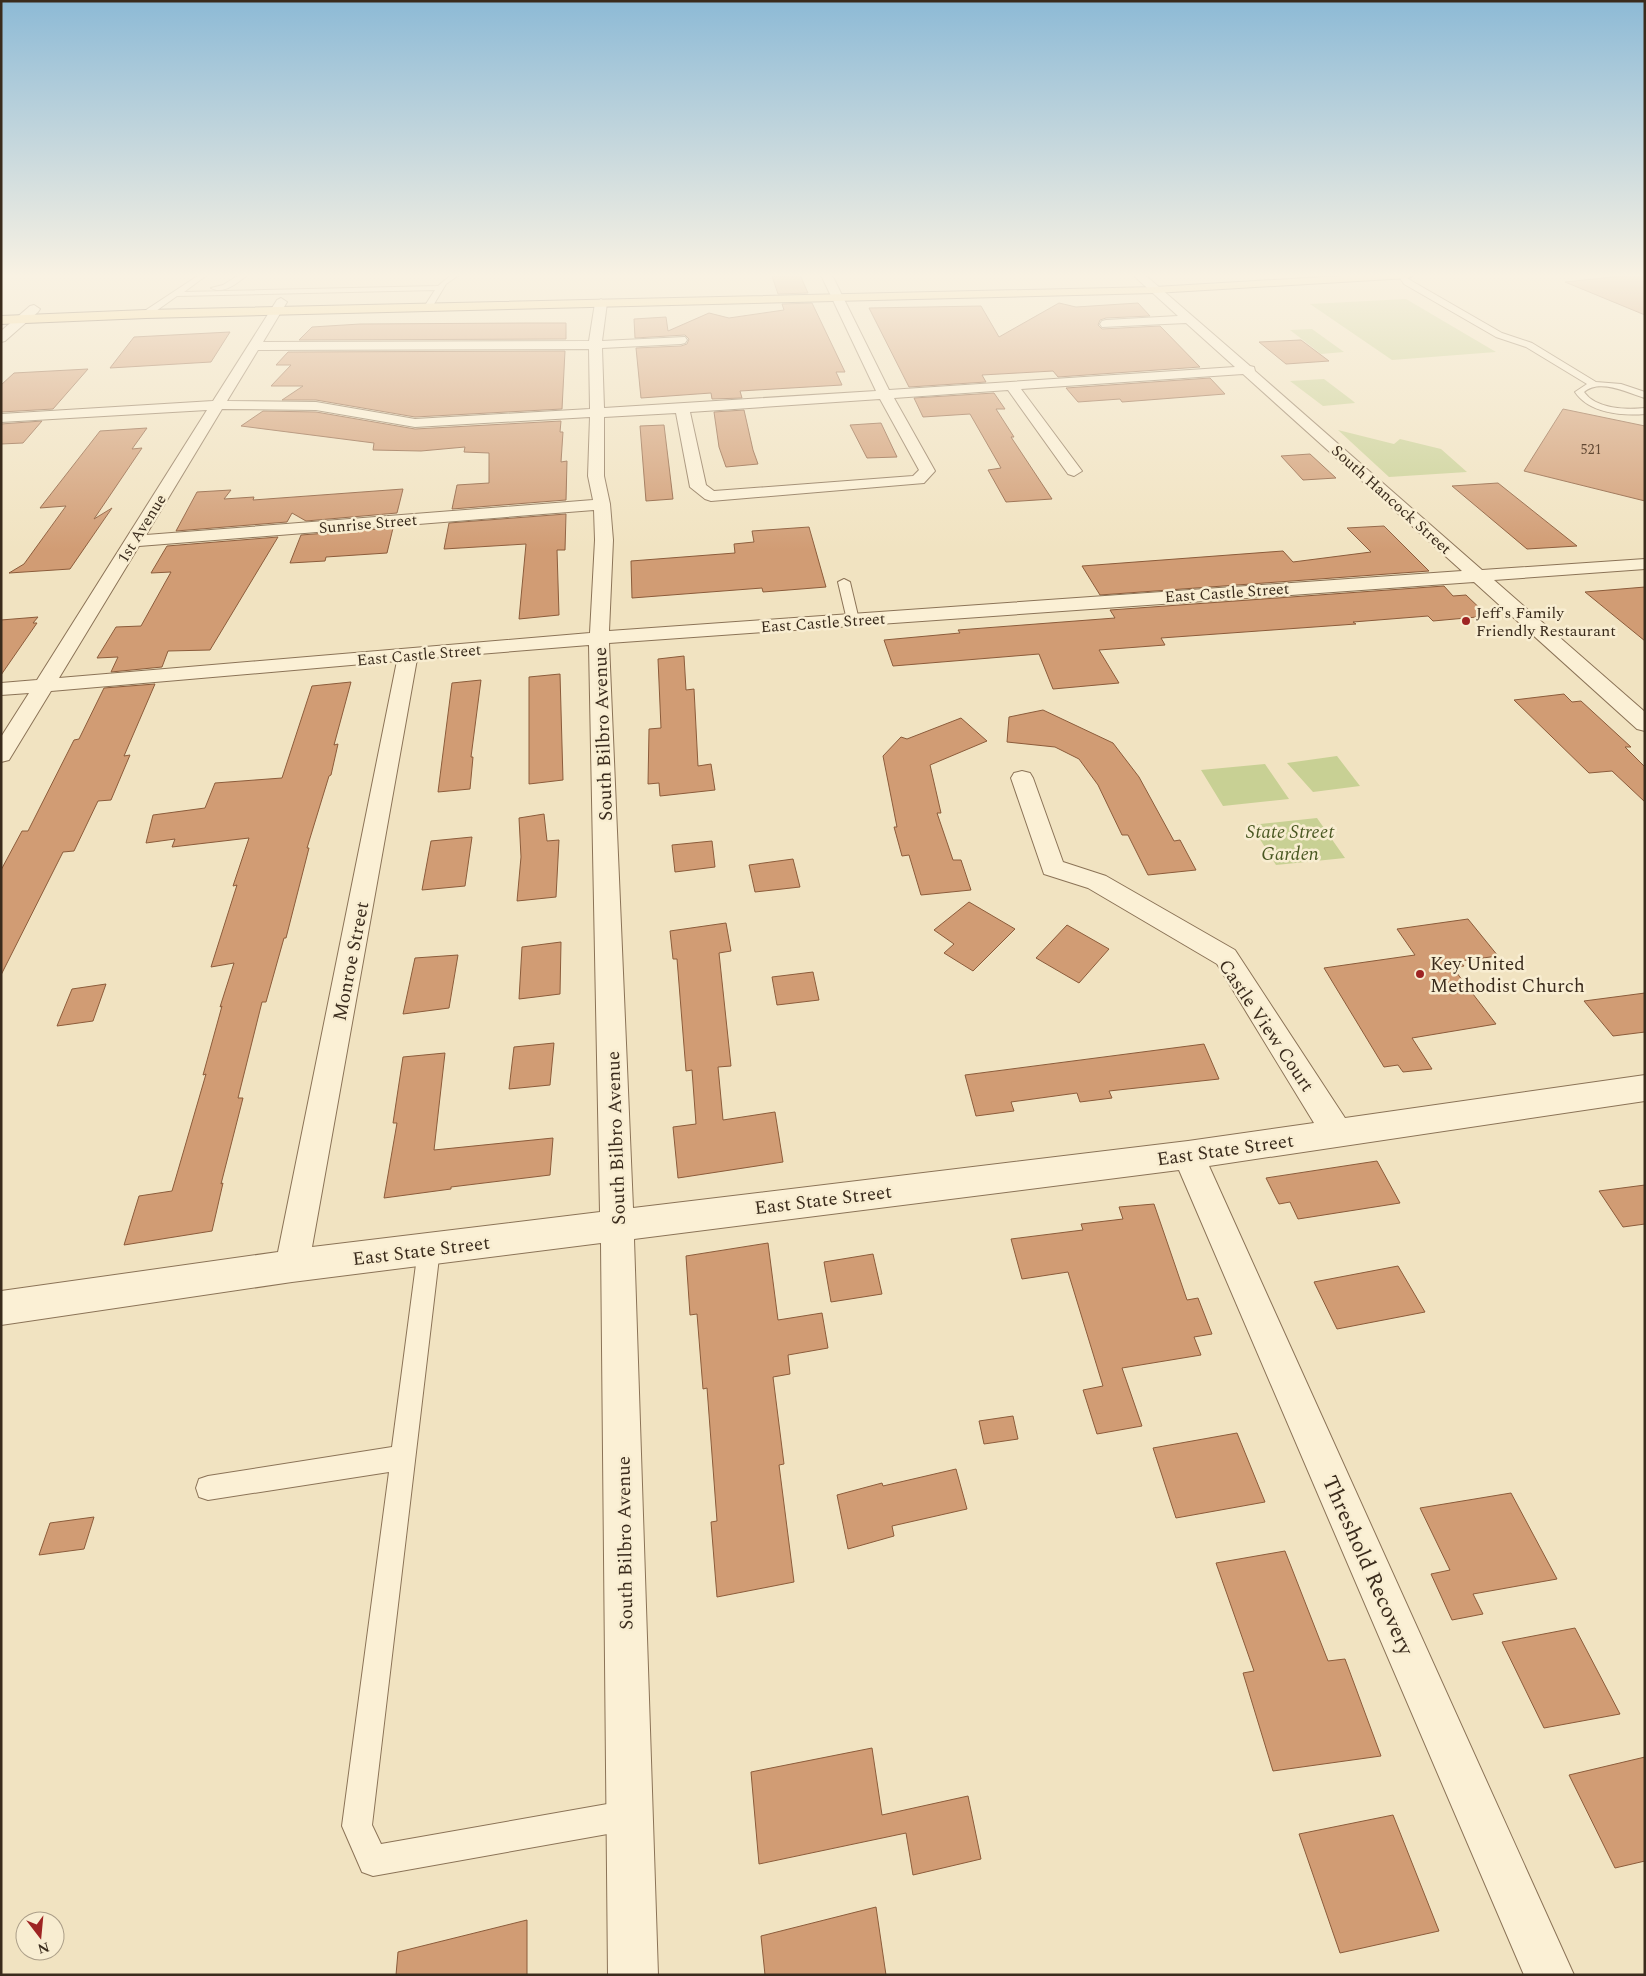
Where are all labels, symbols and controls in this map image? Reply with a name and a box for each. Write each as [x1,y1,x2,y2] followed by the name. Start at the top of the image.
[1326,439,1457,561] street label: South Hancock Street
[1581,439,1602,460] house number: 521
[111,489,172,568] street label: 1st Avenue
[318,508,419,540] street label: Sunrise Street
[1164,577,1291,609] street label: East Castle Street
[1476,601,1616,643] place label: Jeff's Family Friendly Restaurant
[760,607,887,639] street label: East Castle Street
[1460,615,1472,627] marker: Jeff's Family Friendly Restaurant
[356,638,483,672] street label: East Castle Street
[586,647,621,821] street label: South Bilbro Avenue
[1246,818,1335,869] park label: State Street Garden
[326,899,377,1024] street label: Monroe Street
[1430,950,1585,1001] place label: Key United Methodist Church
[1211,954,1321,1098] street label: Castle View Court
[1414,968,1426,980] marker: Key United Methodist Church
[599,1051,634,1225] street label: South Bilbro Avenue
[1155,1126,1296,1174] street label: East State Street
[753,1178,894,1223] street label: East State Street
[351,1229,492,1274] street label: East State Street
[609,1456,642,1630] street label: South Bilbro Avenue
[1313,1470,1423,1662] street label: Threshold Recovery
[15,1911,65,1961] north arrow
[35,1936,52,1960] text: N

